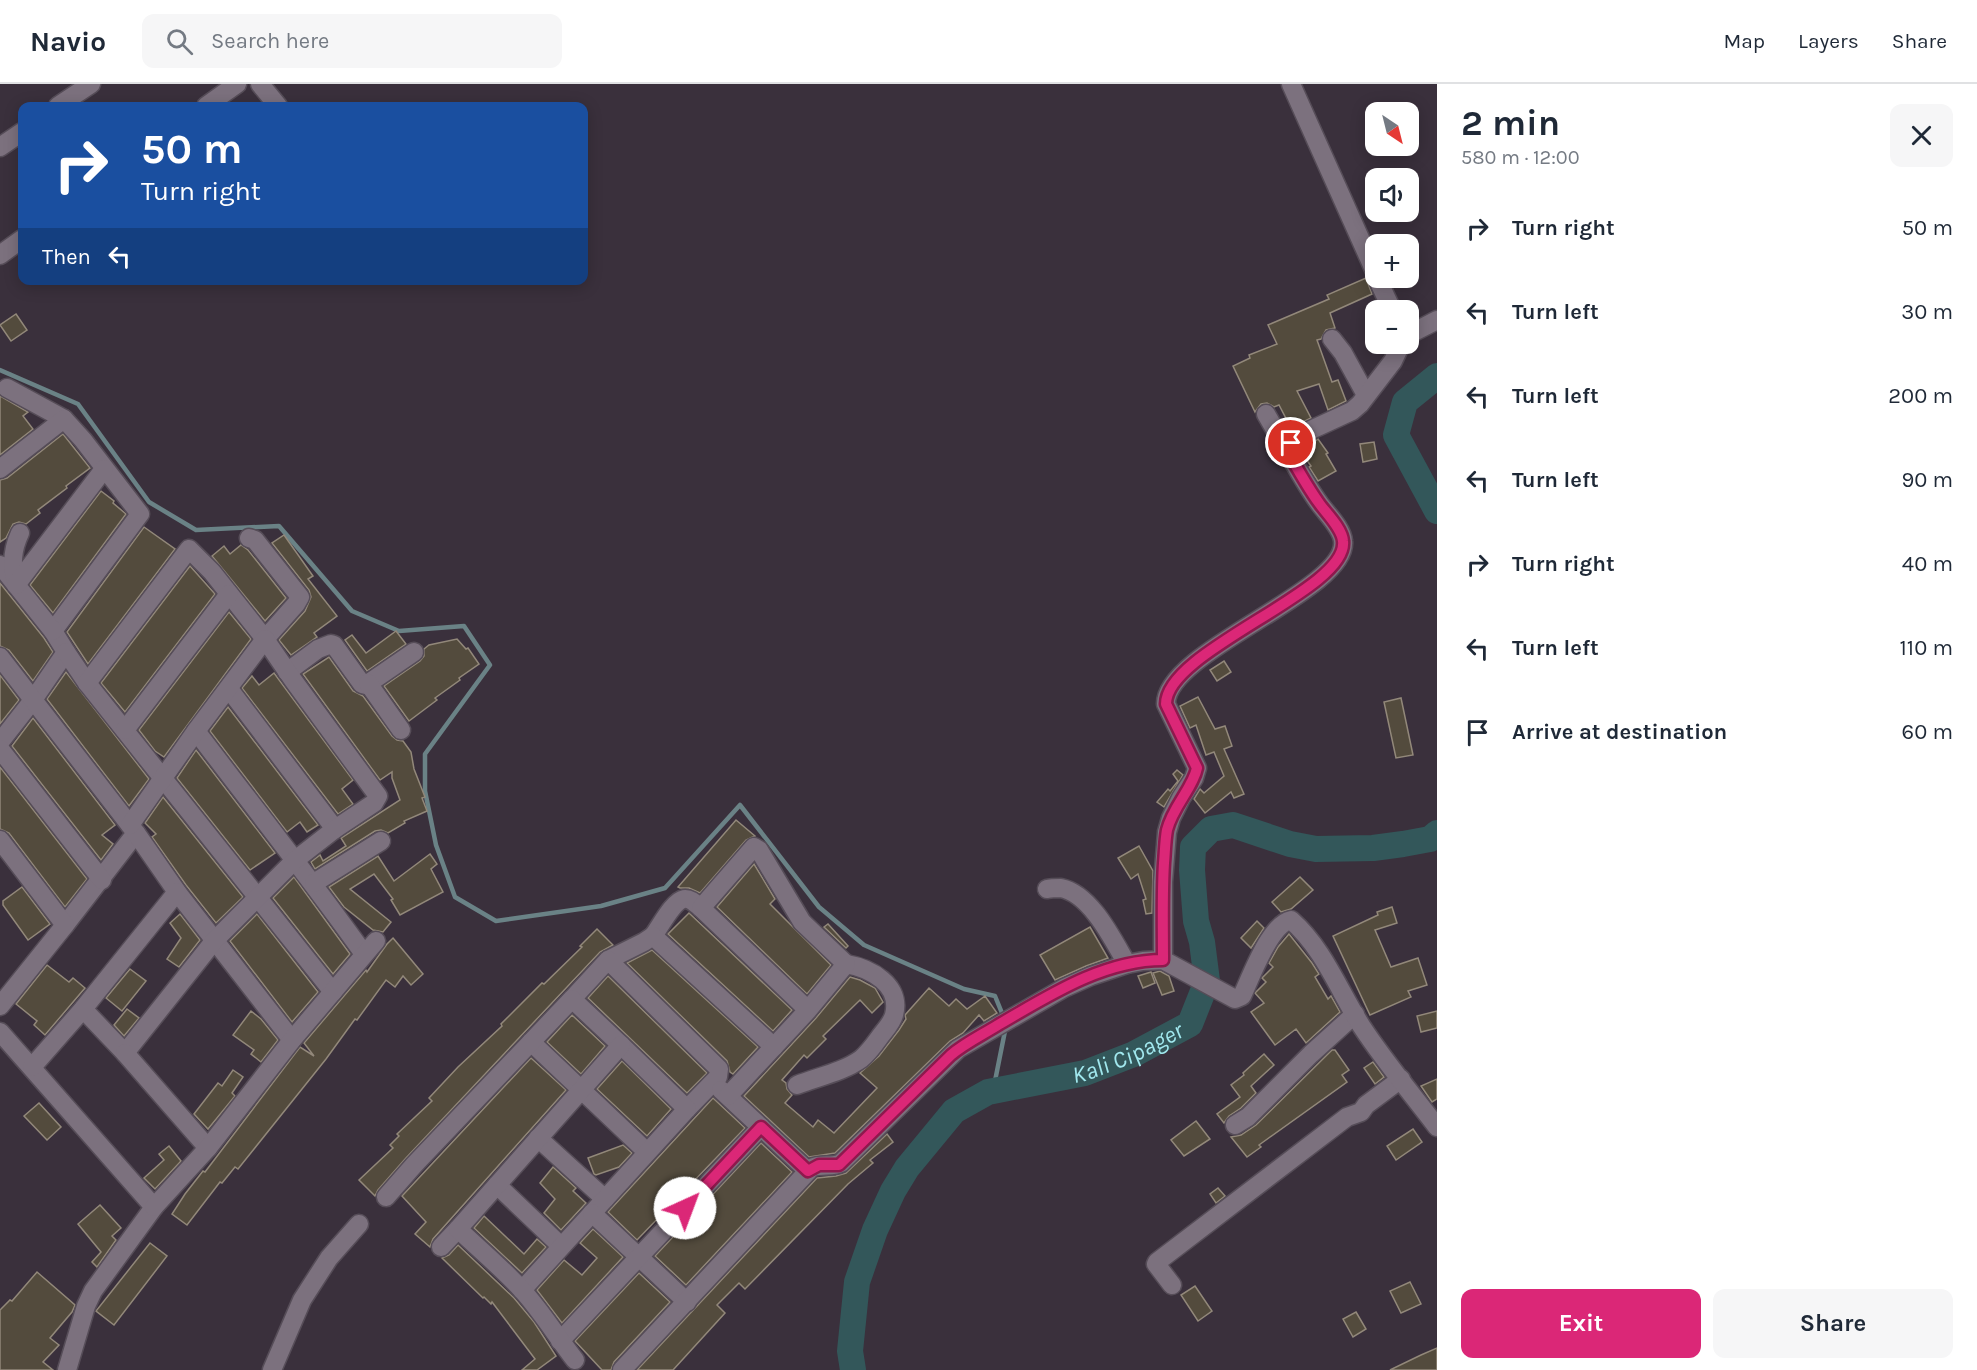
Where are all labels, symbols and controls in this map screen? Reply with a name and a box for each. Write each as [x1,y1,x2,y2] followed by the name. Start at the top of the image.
[142,14,562,68] search box
[30,25,106,58] text: Navio
[163,25,196,58] icon: search
[211,28,329,54] text: Search here
[1723,29,1765,53] text: Map
[1798,29,1859,53] text: Layers
[1892,29,1947,53] text: Share
[1365,102,1419,156] north arrow
[1365,102,1419,354] map controls
[1461,102,1560,144] text: 2 min
[1890,104,1953,167] button: close
[141,124,243,174] text: 50 m
[42,126,120,204] icon: right
[1461,146,1580,169] text: 580 m · 12:00
[1365,168,1419,222] button: sound
[141,175,261,207] text: Turn right
[1461,212,1494,245] icon: right
[1512,215,1615,241] text: Turn right
[1902,215,1953,241] text: 50 m
[1365,234,1419,288] button: +
[103,240,136,273] icon: left
[42,244,91,270] text: Then
[1461,296,1494,329] icon: left
[1512,299,1599,325] text: Turn left
[1901,299,1953,325] text: 30 m
[1365,300,1419,354] button: −
[1461,380,1494,413] icon: left
[1512,383,1599,409] text: Turn left
[1888,383,1953,409] text: 200 m
[1265,417,1316,468] pin
[1274,426,1307,459] icon: arrive
[1461,464,1494,497] icon: left
[1512,467,1599,493] text: Turn left
[1901,467,1953,493] text: 90 m
[1461,548,1494,581] icon: right
[1512,551,1615,577] text: Turn right
[1902,551,1953,577] text: 40 m
[1461,632,1494,665] icon: left
[1512,635,1599,661] text: Turn left
[1900,635,1953,661] text: 110 m
[1461,716,1494,749] icon: arrive
[1512,719,1727,745] text: Arrive at destination
[1902,719,1953,745] text: 60 m
[1070,1016,1189,1089] water label: Kali Cipager
[653,1176,717,1240] position arrow
[1461,1289,1701,1358] button: Exit
[1713,1289,1953,1358] button: Share

